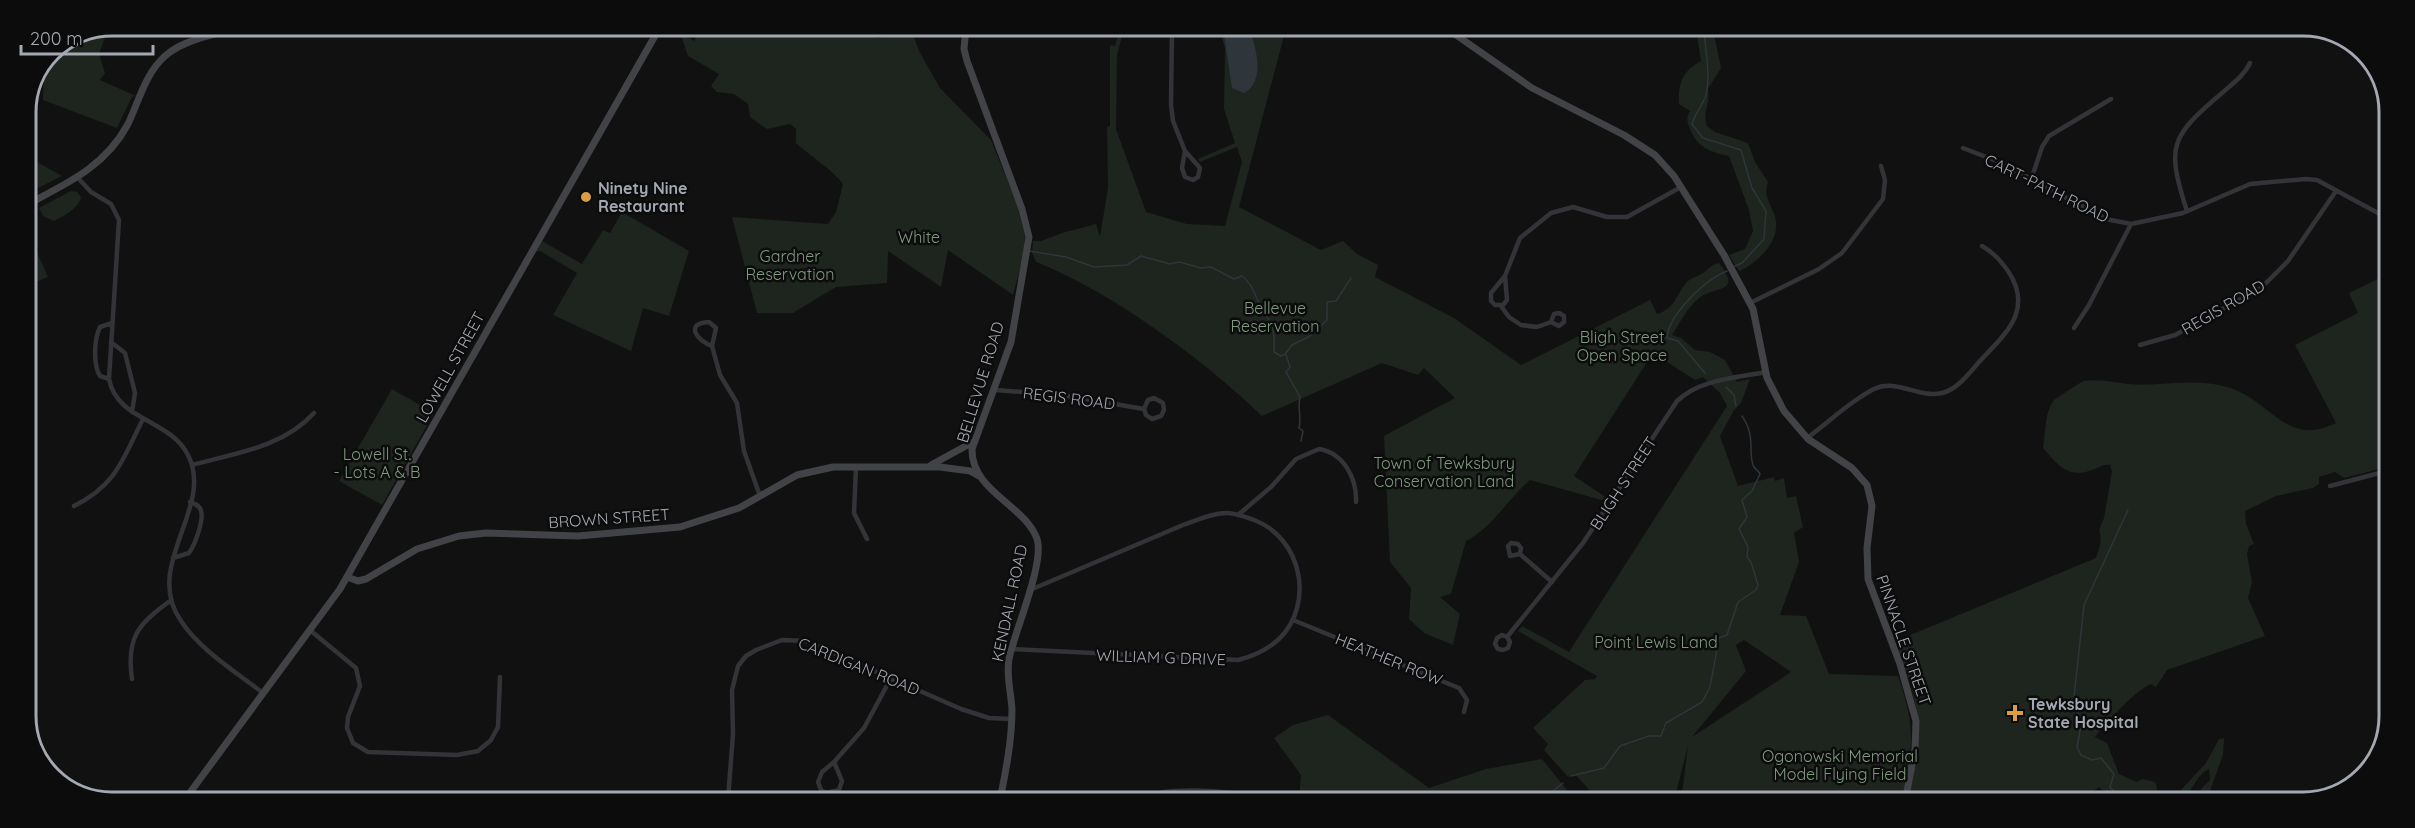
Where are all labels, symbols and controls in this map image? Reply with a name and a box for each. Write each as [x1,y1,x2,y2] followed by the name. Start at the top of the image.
[21,18,153,56] scale bar
[30,27,83,50] text: 200 m
[1982,149,2112,227] street label: CART-PATH ROAD
[598,178,687,216] place label: Ninety Nine Restaurant
[579,190,593,204] marker: Ninety Nine Restaurant
[898,227,940,247] park label: White
[745,246,835,284] park label: Gardner Reservation
[2178,275,2268,339] street label: REGIS ROAD
[1230,298,1320,336] park label: Bellevue Reservation
[411,308,489,426] street label: LOWELL STREET
[952,319,1008,445] street label: BELLEVUE ROAD
[1577,327,1667,365] park label: Bligh Street Open Space
[1022,382,1116,414] street label: REGIS ROAD
[1585,432,1661,533] street label: BLIGH STREET
[334,444,420,482] park label: Lowell St. - Lots A & B
[1373,453,1515,491] park label: Town of Tewksbury Conservation Land
[548,504,671,532] street label: BROWN STREET
[987,543,1031,663] street label: KENDALL ROAD
[1872,572,1936,708] street label: PINNACLE STREET
[1333,628,1445,690] street label: HEATHER ROW
[1594,632,1718,652] park label: Point Lewis Land
[795,633,923,699] street label: CARDIGAN ROAD
[1096,645,1226,669] street label: WILLIAM G DRIVE
[2028,694,2138,732] place label: Tewksbury State Hospital
[2006,704,2024,722] marker: Tewksbury State Hospital
[1762,746,1918,784] park label: Ogonowski Memorial Model Flying Field

